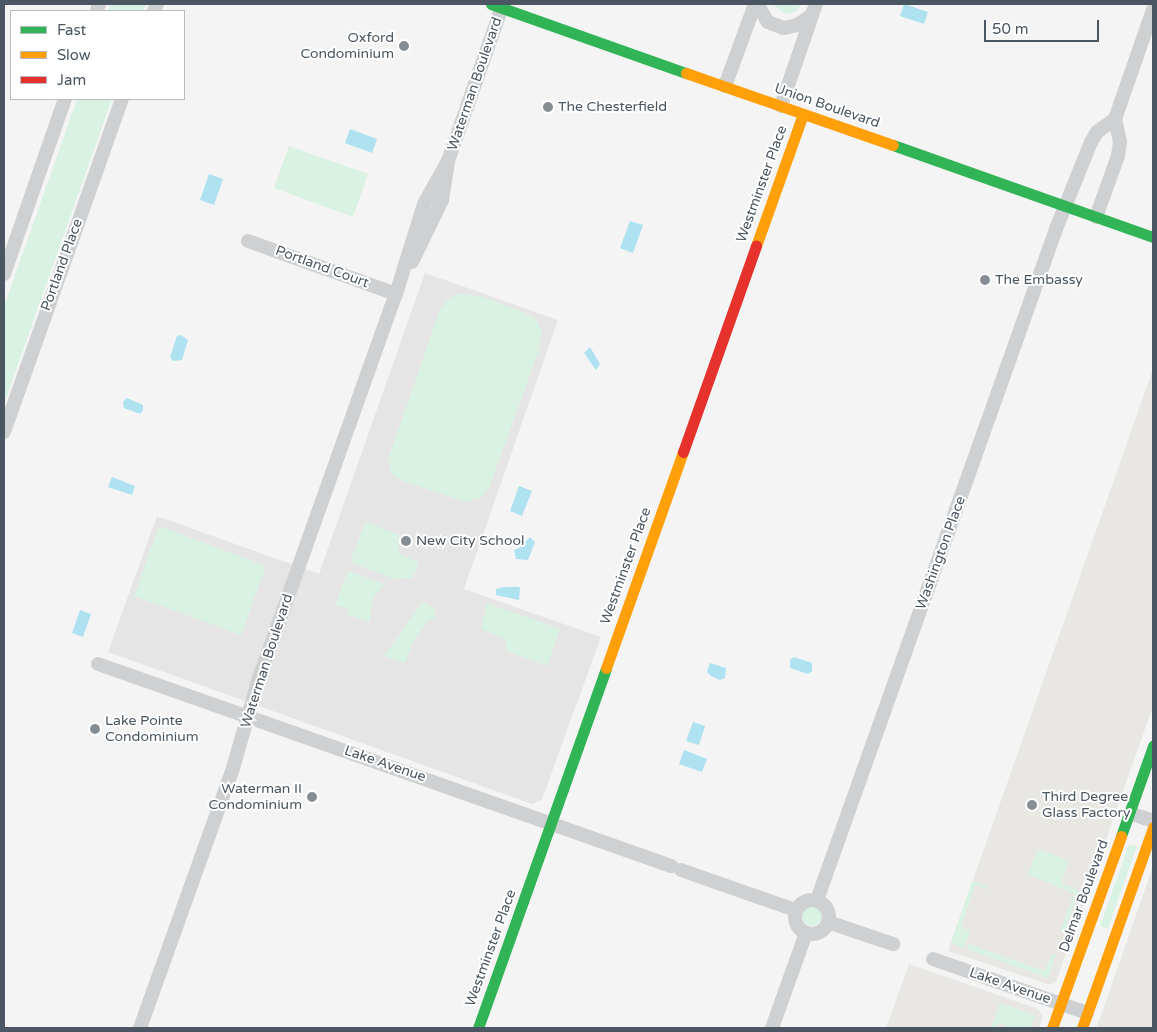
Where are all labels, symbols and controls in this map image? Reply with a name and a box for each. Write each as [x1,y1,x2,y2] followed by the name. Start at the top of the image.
[10,10,185,100] legend
[987,10,1102,42] scale bar
[444,15,506,153] street label: Waterman Boulevard
[992,20,1029,38] text: 50 m
[57,21,86,39] text: Fast
[300,30,394,62] place label: Oxford Condominium
[398,40,410,52] marker: Oxford Condominium
[57,46,91,64] text: Slow
[57,71,86,89] text: Jam
[772,80,882,132] street label: Union Boulevard
[558,99,667,115] place label: The Chesterfield
[542,101,554,113] marker: The Chesterfield
[733,123,791,245] street label: Westminster Place
[38,217,86,313] street label: Portland Place
[273,242,371,292] street label: Portland Court
[995,272,1083,288] place label: The Embassy
[979,274,991,286] marker: The Embassy
[913,494,969,612] street label: Washington Place
[597,505,655,627] street label: Westminster Place
[416,533,524,549] place label: New City School
[400,535,412,547] marker: New City School
[237,592,297,730] street label: Waterman Boulevard
[105,713,199,746] place label: Lake Pointe Condominium
[89,723,101,735] marker: Lake Pointe Condominium
[342,742,428,786] street label: Lake Avenue
[208,781,302,814] place label: Waterman II Condominium
[1042,789,1130,822] place label: Third Degree Glass Factory
[306,791,318,803] marker: Waterman II Condominium
[1026,799,1038,811] marker: Third Degree Glass Factory
[1056,837,1112,955] street label: Delmar Boulevard
[462,887,520,1009] street label: Westminster Place
[967,964,1053,1008] street label: Lake Avenue

